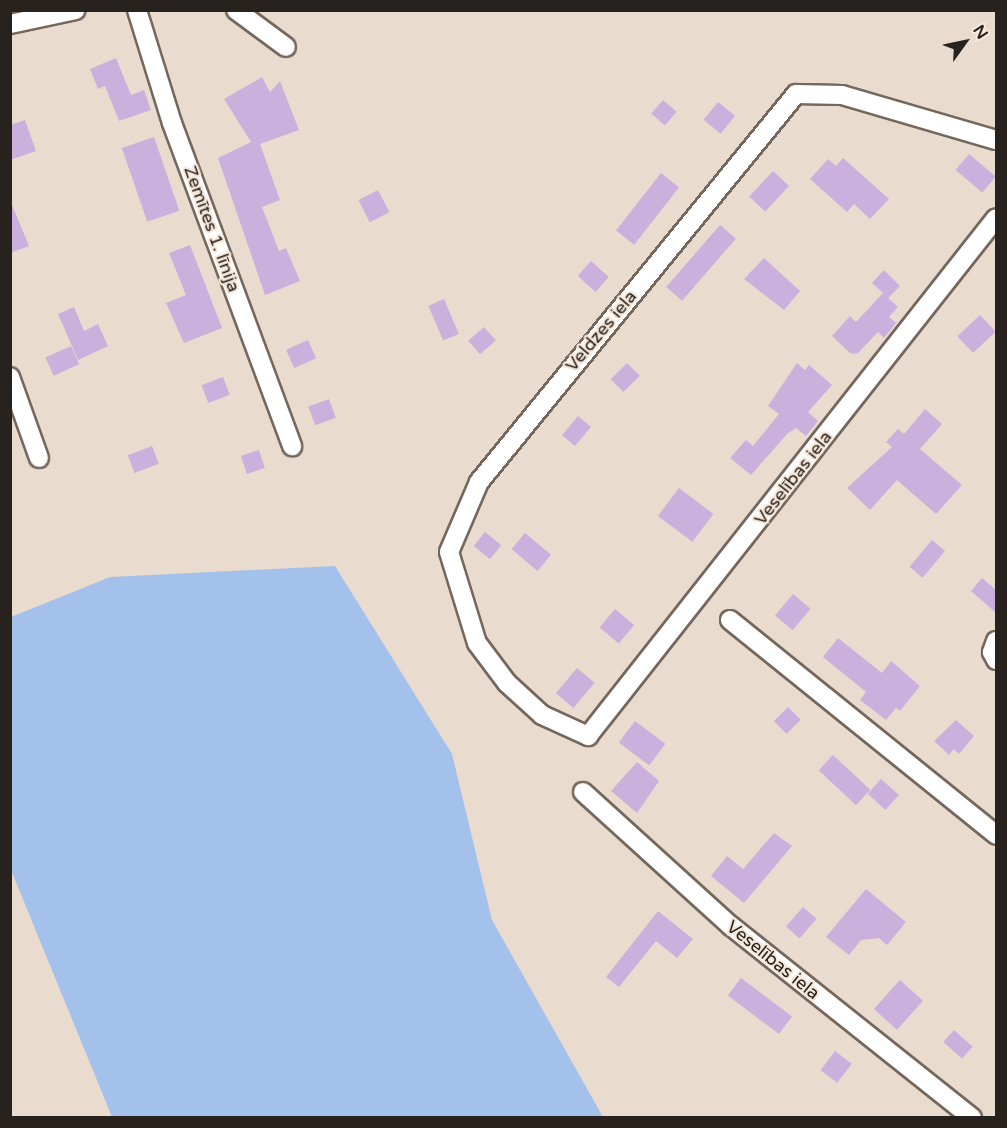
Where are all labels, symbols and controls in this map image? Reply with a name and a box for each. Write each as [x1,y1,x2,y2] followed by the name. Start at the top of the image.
[935,12,995,72] north arrow
[968,21,992,43] text: N
[179,163,245,295] street label: Zemītes 1. līnija
[561,286,641,376] street label: Veldzes iela
[750,427,836,529] street label: Veselības iela
[722,916,824,1004] street label: Veselības iela

